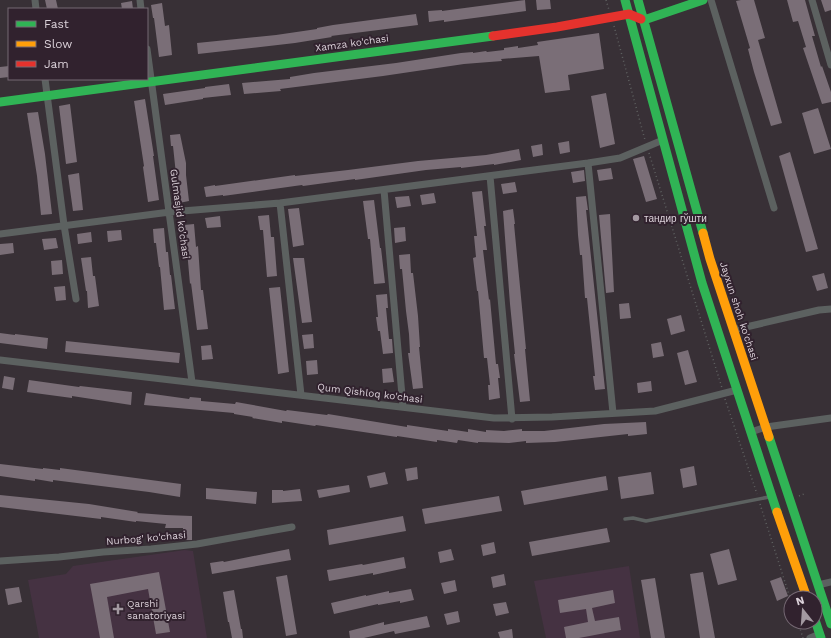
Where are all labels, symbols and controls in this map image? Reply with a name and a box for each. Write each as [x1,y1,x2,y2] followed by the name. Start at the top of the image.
[8,8,148,80] legend
[44,17,69,31] text: Fast
[315,32,389,54] street label: Xamza ko'chasi
[44,37,72,51] text: Slow
[44,57,69,71] text: Jam
[168,168,192,260] street label: Gulmasjid ko'chasi
[631,213,641,223] marker: тандир гўшти
[644,213,707,224] place label: тандир гўшти
[718,260,760,362] street label: Jayxun shoh ko'chasi
[317,381,423,405] street label: Qum Qishloq ko'chasi
[106,529,186,547] street label: Nurbog' ko'chasi
[783,590,823,630] north arrow
[794,594,806,608] text: N
[127,598,185,621] place label: Qarshi sanatoriyasi
[112,603,124,615] marker: Qarshi sanatoriyasi

